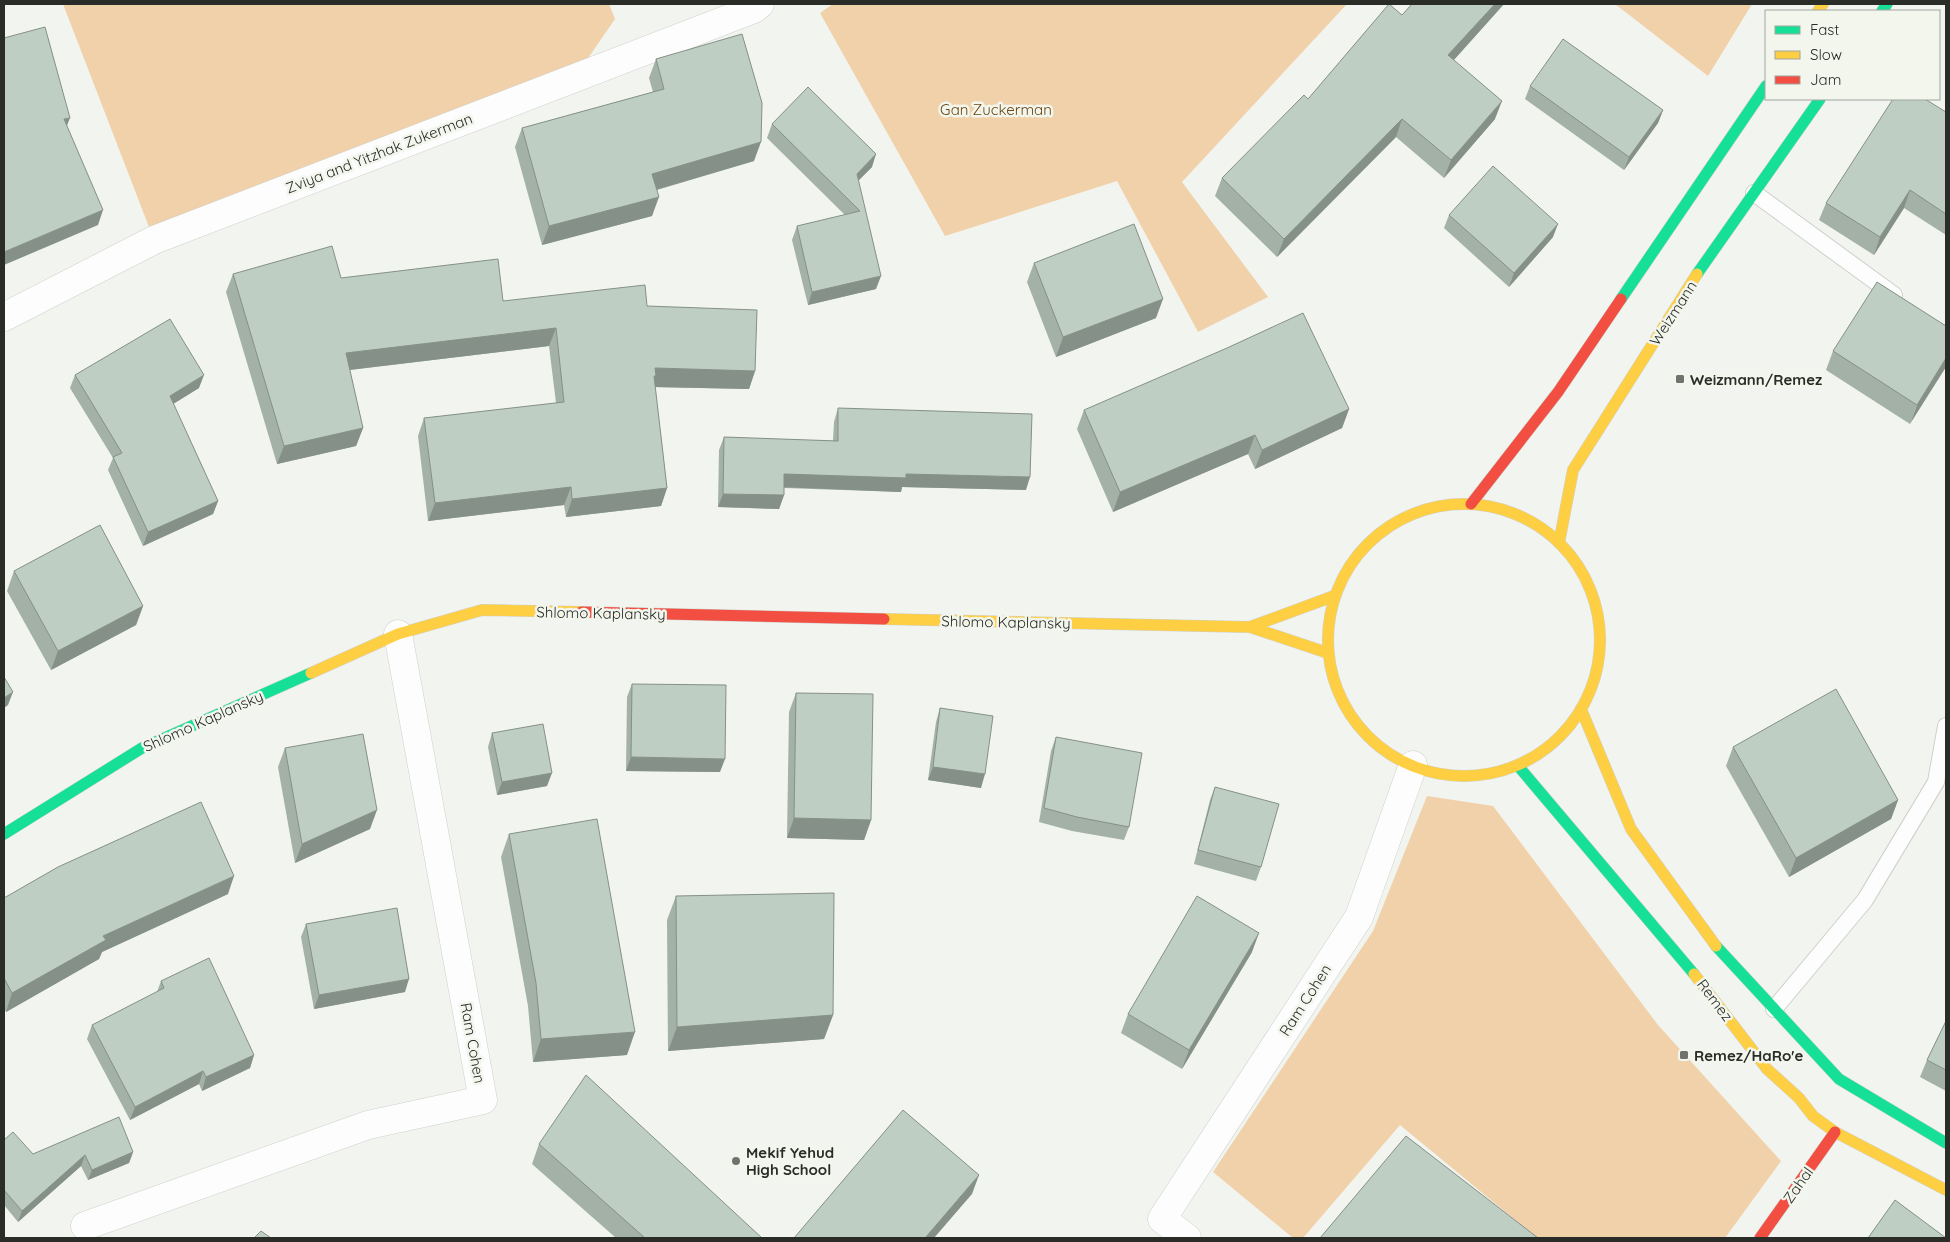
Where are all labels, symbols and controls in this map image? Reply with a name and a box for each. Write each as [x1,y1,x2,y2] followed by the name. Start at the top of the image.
[1765,10,1940,100] legend
[1810,20,1839,39] text: Fast
[1810,45,1842,64] text: Slow
[1810,70,1841,89] text: Jam
[940,100,1052,119] park label: Gan Zuckerman
[283,109,475,197] street label: Zviya and Yitzhak Zukerman
[1645,277,1701,349] street label: Weizmann
[1690,370,1822,389] place label: Weizmann/Remez
[1674,373,1686,385] marker: Weizmann/Remez
[536,602,666,624] street label: Shlomo Kaplansky
[941,611,1071,633] street label: Shlomo Kaplansky
[140,686,266,756] street label: Shlomo Kaplansky
[1275,961,1335,1039] street label: Ram Cohen
[1693,975,1737,1025] street label: Remez
[457,1001,489,1085] street label: Ram Cohen
[1694,1046,1804,1065] place label: Remez/HaRo'e
[1678,1049,1690,1061] marker: Remez/HaRo'e
[746,1143,834,1179] place label: Mekif Yehud High School
[730,1155,742,1167] marker: Mekif Yehud High School
[1779,1163,1817,1207] street label: Zahal

